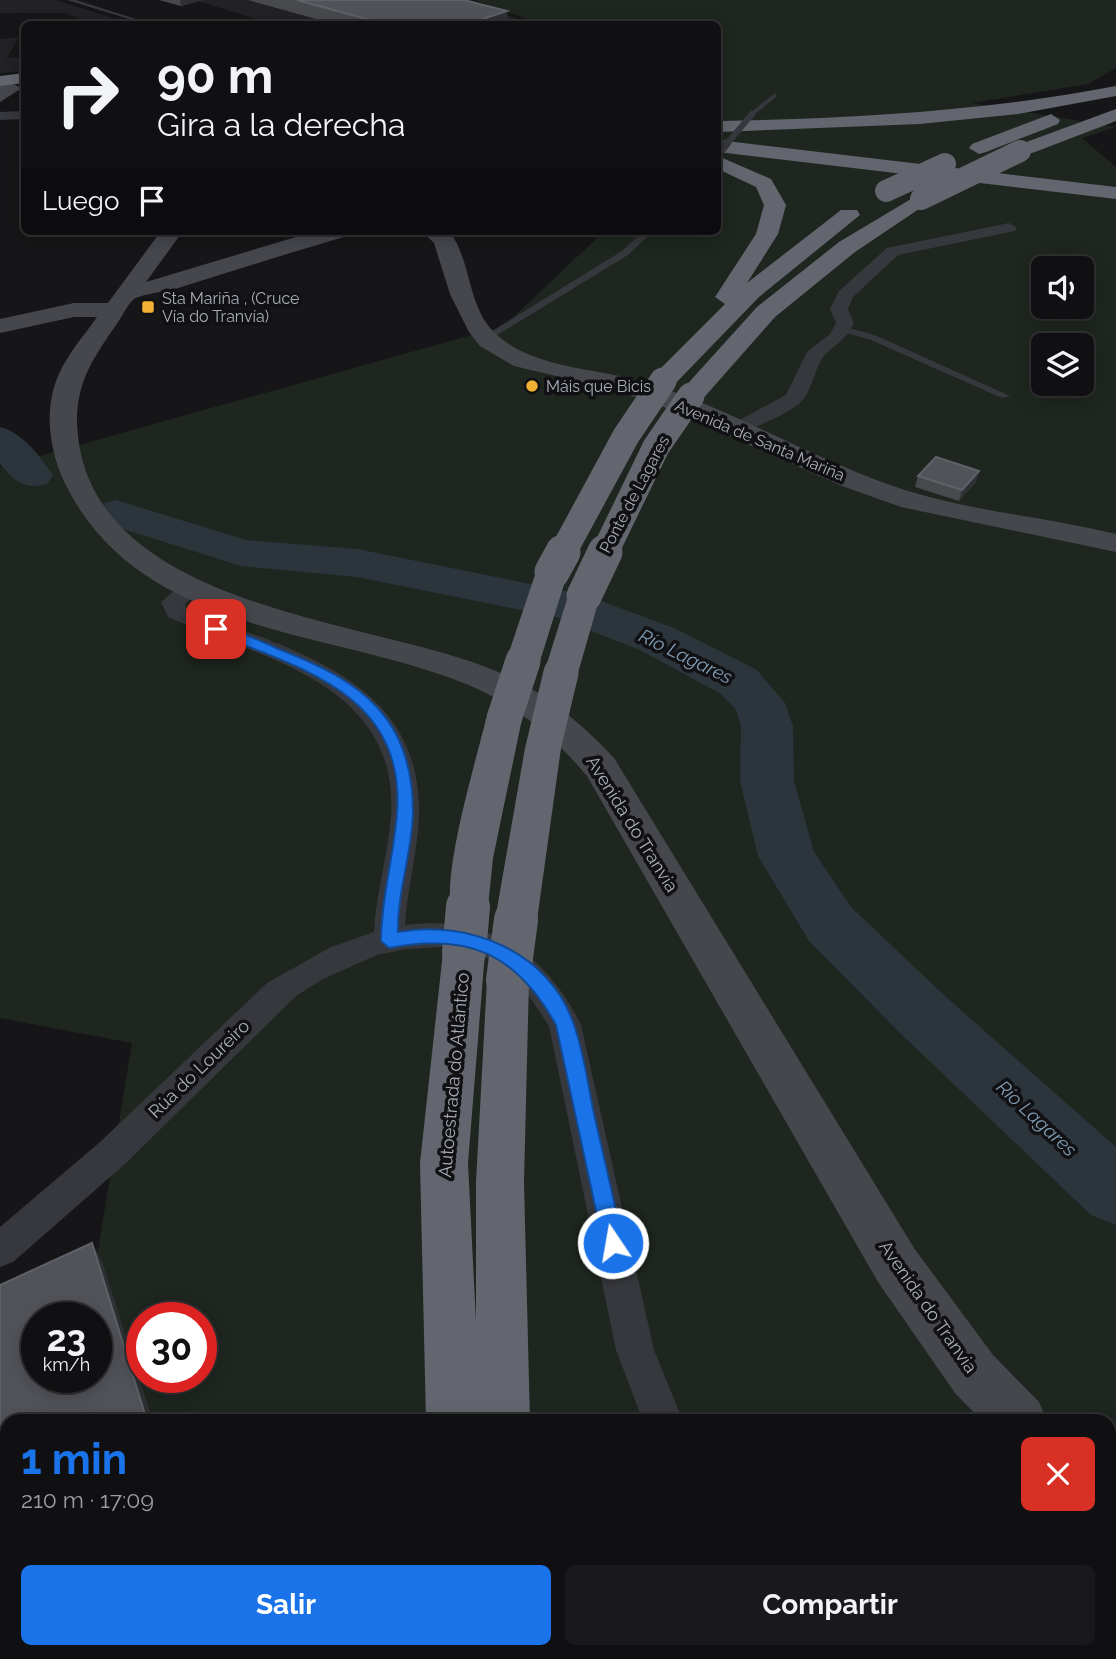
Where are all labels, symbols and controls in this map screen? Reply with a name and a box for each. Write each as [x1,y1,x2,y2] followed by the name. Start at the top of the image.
[157,47,273,104] text: 90 m
[42,49,133,140] icon: right
[157,106,405,143] text: Gira a la derecha
[133,182,171,220] icon: arrive
[42,186,119,216] text: Luego
[1031,256,1094,396] map controls
[1031,256,1094,319] button: sound
[162,289,300,326] place label: Sta Mariña , (Cruce Vía do Tranvía)
[140,299,156,315] marker: Sta Mariña , (Cruce Vía do Tranvía)
[1031,333,1094,396] button: layers
[546,377,651,396] place label: Máis que Bicis
[524,378,540,394] marker: Máis que Bicis
[672,396,848,485] street label: Avenida de Santa Mariña
[596,432,673,556] street label: Ponte de Lagares
[186,599,246,659] pin
[197,610,235,648] icon: arrive
[636,624,736,688] water label: Río Lagares
[582,752,683,896] street label: Avenida do Tranvia
[434,971,473,1178] street label: Autoestrada do Atlántico
[144,1015,254,1122] street label: Rúa do Loureiro
[993,1076,1081,1161] water label: Río Lagares
[576,1206,650,1280] position arrow
[875,1237,982,1377] street label: Avenida do Tranvia
[126,1302,217,1393] speed limit sign: 30
[47,1318,86,1359] text: 23
[43,1354,90,1375] text: km/h
[21,1435,127,1484] text: 1 min
[1021,1437,1095,1511] button: close
[21,1486,154,1513] text: 210 m · 17:09
[21,1565,551,1645] button: Salir
[565,1565,1095,1645] button: Compartir

